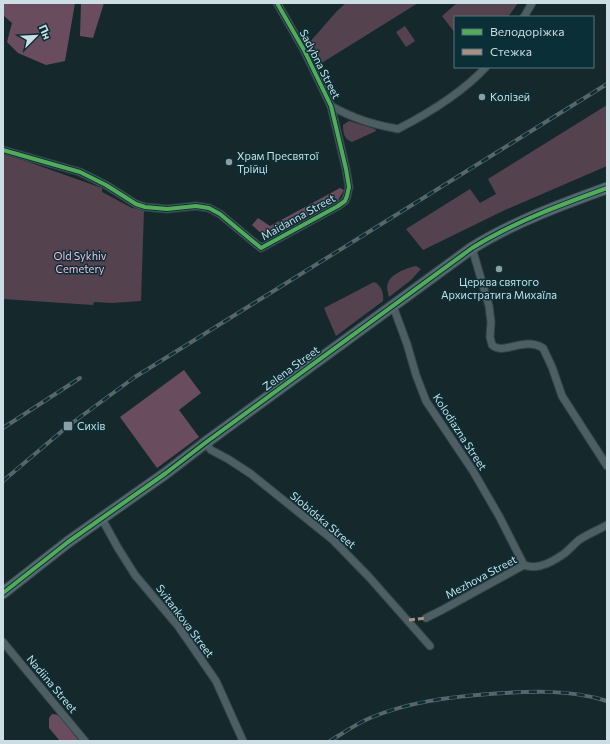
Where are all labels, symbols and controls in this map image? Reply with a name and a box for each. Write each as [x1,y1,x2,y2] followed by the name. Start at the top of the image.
[16,16,56,56] north arrow
[454,16,594,68] legend
[37,22,54,41] text: Пн
[490,24,565,38] text: Велодоріжка
[297,27,344,101] street label: Sadybna Street
[490,44,532,58] text: Стежка
[490,90,530,103] place label: Колізей
[477,92,487,102] marker: Колізей
[237,149,319,175] place label: Храм Пресвятої Трійці
[224,157,234,167] marker: Храм Пресвятої Трійці
[258,191,337,242] street label: Maidanna Street
[54,249,107,275] park label: Old Sykhiv Cemetery
[494,264,504,274] marker: Церква святого Архистратига Михаїла
[441,275,557,301] place label: Церква святого Архистратига Михаїла
[260,342,322,393] street label: Zelena Street
[431,391,490,473] street label: Kolodiazna Street
[77,419,106,432] place label: Сихів
[62,420,74,432] marker: Сихів
[288,488,359,551] street label: Slobidska Street
[443,552,519,601] street label: Mezhova Street
[154,582,217,660] street label: Svitankova Street
[24,652,81,716] street label: Nadiina Street

